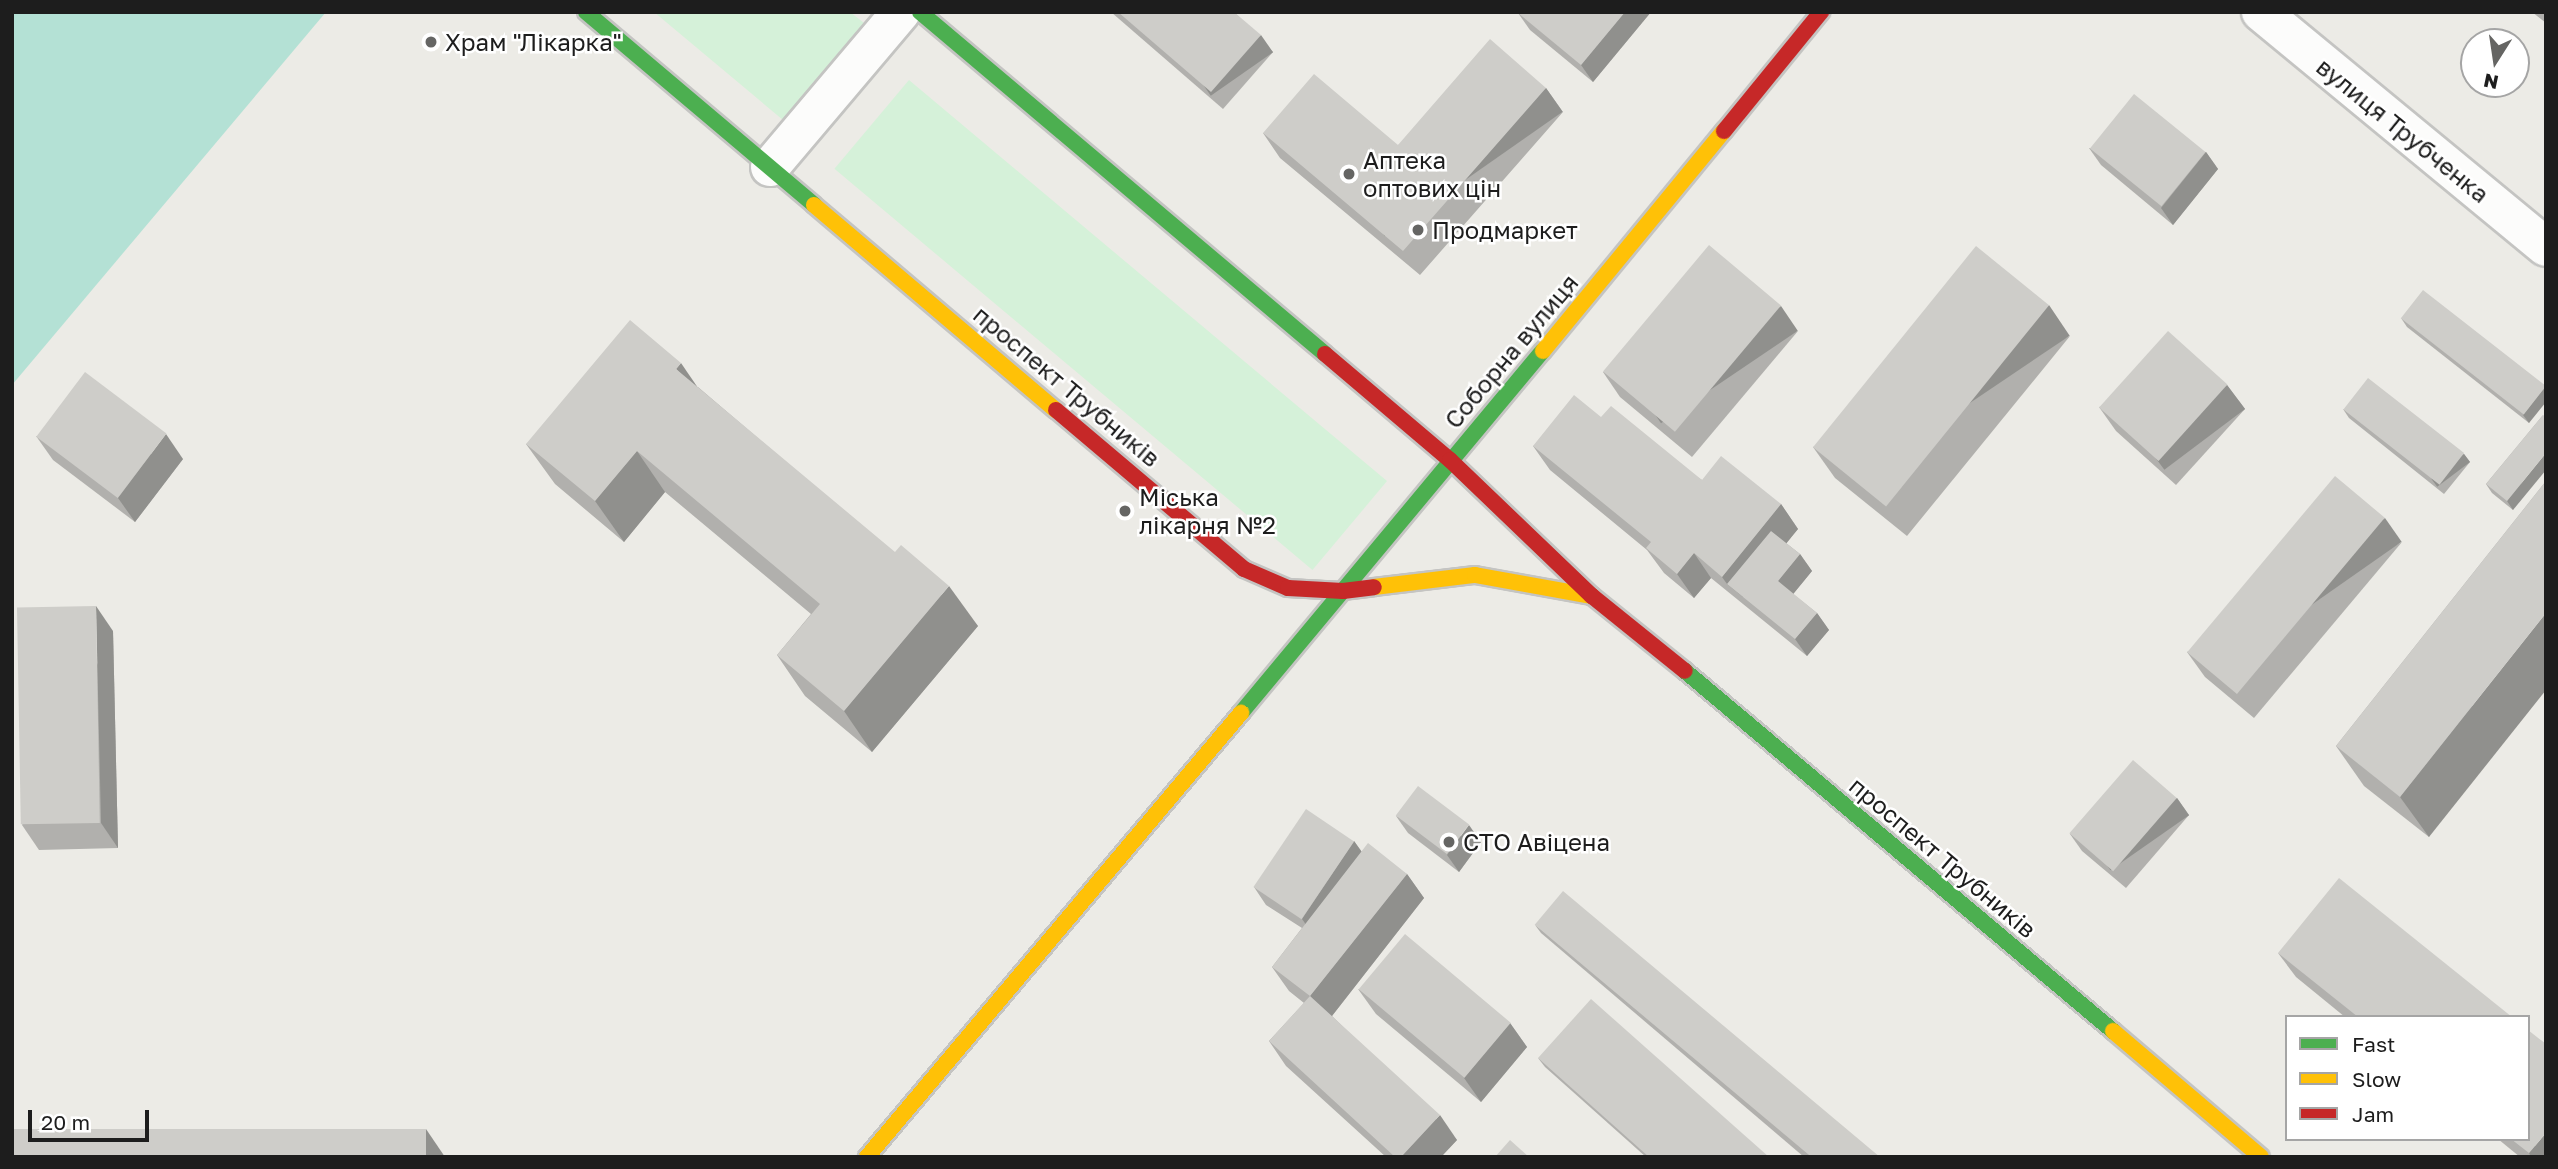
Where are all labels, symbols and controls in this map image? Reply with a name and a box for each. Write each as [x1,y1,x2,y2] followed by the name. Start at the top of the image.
[445,28,622,56] place label: Храм "Лікарка"
[2460,28,2530,98] north arrow
[423,34,439,50] marker: Храм "Лікарка"
[2311,52,2495,208] street label: вулиця Трубченка
[2481,69,2500,95] text: N
[1363,146,1501,202] place label: Аптека оптових цін
[1341,166,1357,182] marker: Аптека оптових цін
[1432,216,1578,244] place label: Продмаркет
[1410,222,1426,238] marker: Продмаркет
[1438,268,1584,434] street label: Соборна вулиця
[968,300,1166,472] street label: проспект Трубників
[1139,483,1276,539] place label: Міська лікарня №2
[1117,503,1133,519] marker: Міська лікарня №2
[1844,771,2042,943] street label: проспект Трубників
[1463,828,1610,856] place label: СТО Авіцена
[1441,834,1457,850] marker: СТО Авіцена
[2285,1015,2530,1141] legend
[2352,1031,2395,1057] text: Fast
[2352,1066,2401,1092] text: Slow
[32,1096,152,1140] scale bar
[2352,1101,2394,1127] text: Jam
[41,1109,90,1135] text: 20 m

